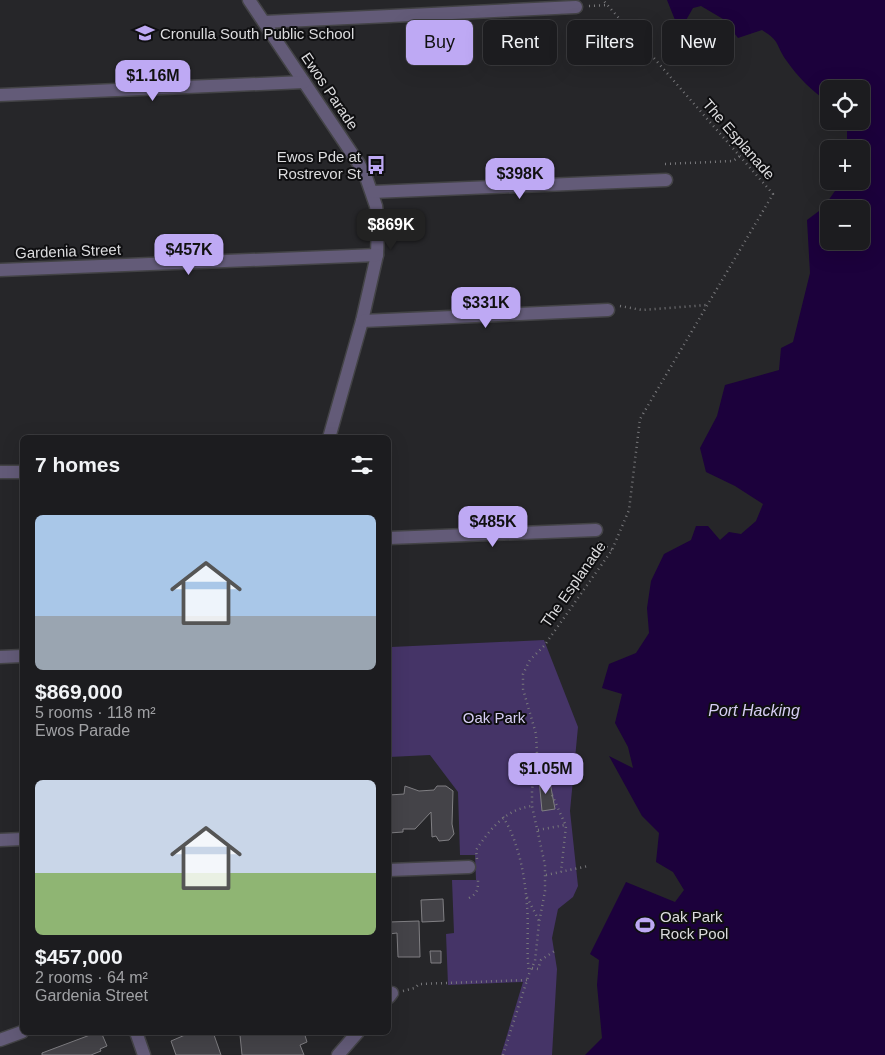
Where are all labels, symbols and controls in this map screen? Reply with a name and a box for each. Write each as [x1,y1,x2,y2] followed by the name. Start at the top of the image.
[406,20,473,65] chip: Buy
[483,20,557,65] chip: Rent
[567,20,652,65] chip: Filters
[662,20,734,65] chip: New
[134,22,156,44] school or university icon: Cronulla South Public School
[160,25,354,42] place label: Cronulla South Public School
[298,49,362,133] street label: Ewos Parade
[112,59,194,102] pin: $1.16M
[126,67,180,84] text: $1.16M
[820,80,870,250] map controls
[820,80,870,130] button: locate
[699,95,779,183] street label: The Esplanade
[820,140,870,190] button: +
[277,148,362,182] place label: Ewos Pde at Rostrevor St
[365,154,387,176] bus stop icon: Ewos Pde at Rostrevor St
[485,158,555,200] pin: $398K
[496,165,544,182] text: $398K
[820,200,870,250] button: −
[356,208,426,251] pin: $869K
[367,216,415,233] text: $869K
[154,234,224,276] pin: $457K
[15,241,122,261] street label: Gardenia Street
[165,241,213,258] text: $457K
[451,286,521,329] pin: $331K
[462,294,510,311] text: $331K
[348,451,376,479] icon: filters
[35,453,120,476] text: 7 homes
[458,506,528,548] pin: $485K
[469,513,517,530] text: $485K
[537,538,609,630] street label: The Esplanade
[161,548,251,638] icon: home
[35,680,123,703] text: $869,000
[708,702,800,719] water label: Port Hacking
[35,704,156,721] text: 5 rooms · 118 m²
[463,709,526,726] park label: Oak Park
[35,722,130,739] text: Ewos Parade
[505,752,587,795] pin: $1.05M
[519,760,573,777] text: $1.05M
[161,813,251,903] icon: home
[660,908,728,942] place label: Oak Park Rock Pool
[634,914,656,936] sports icon: Oak Park Rock Pool
[35,945,123,968] text: $457,000
[35,969,148,986] text: 2 rooms · 64 m²
[35,987,148,1004] text: Gardenia Street

